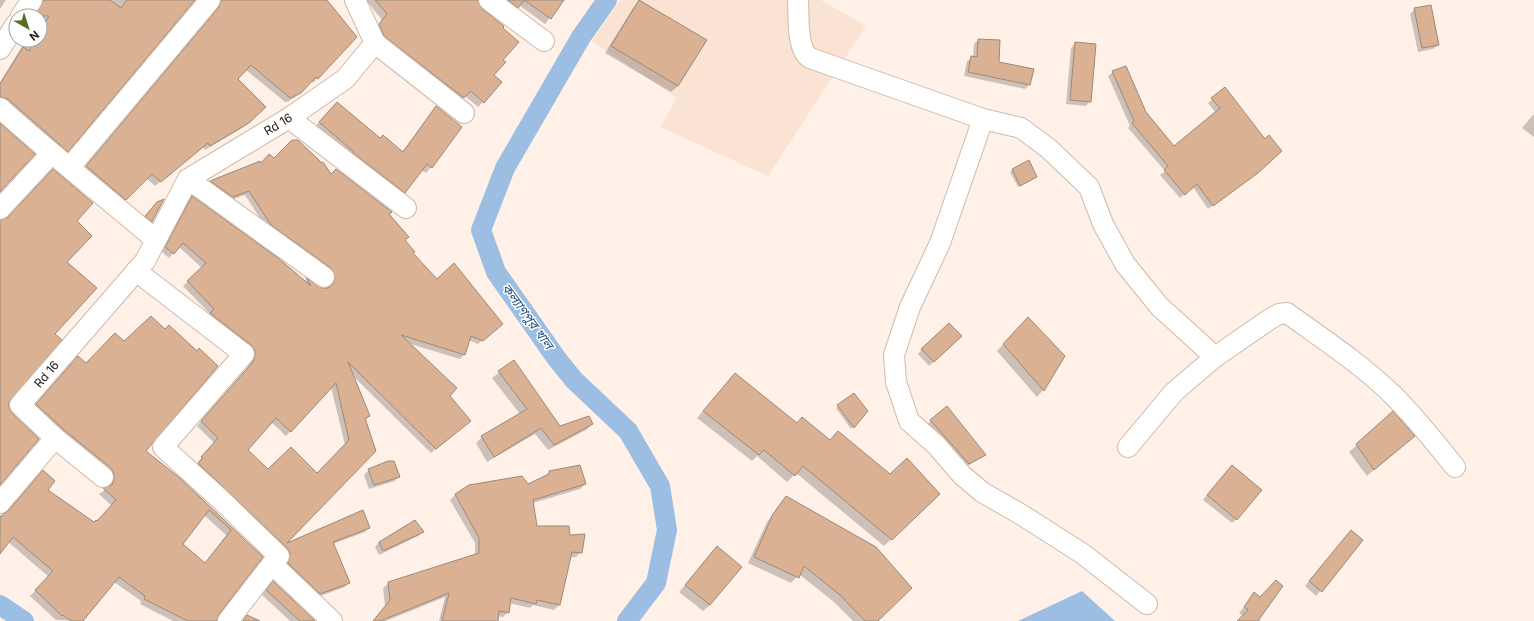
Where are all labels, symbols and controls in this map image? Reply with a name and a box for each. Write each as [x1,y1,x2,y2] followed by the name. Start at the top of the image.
[8,8,48,48] north arrow
[27,28,42,44] text: N
[261,110,295,138] street label: Rd 16
[499,280,559,354] water label: কল্যাণপুর খাল
[31,357,62,390] street label: Rd 16

